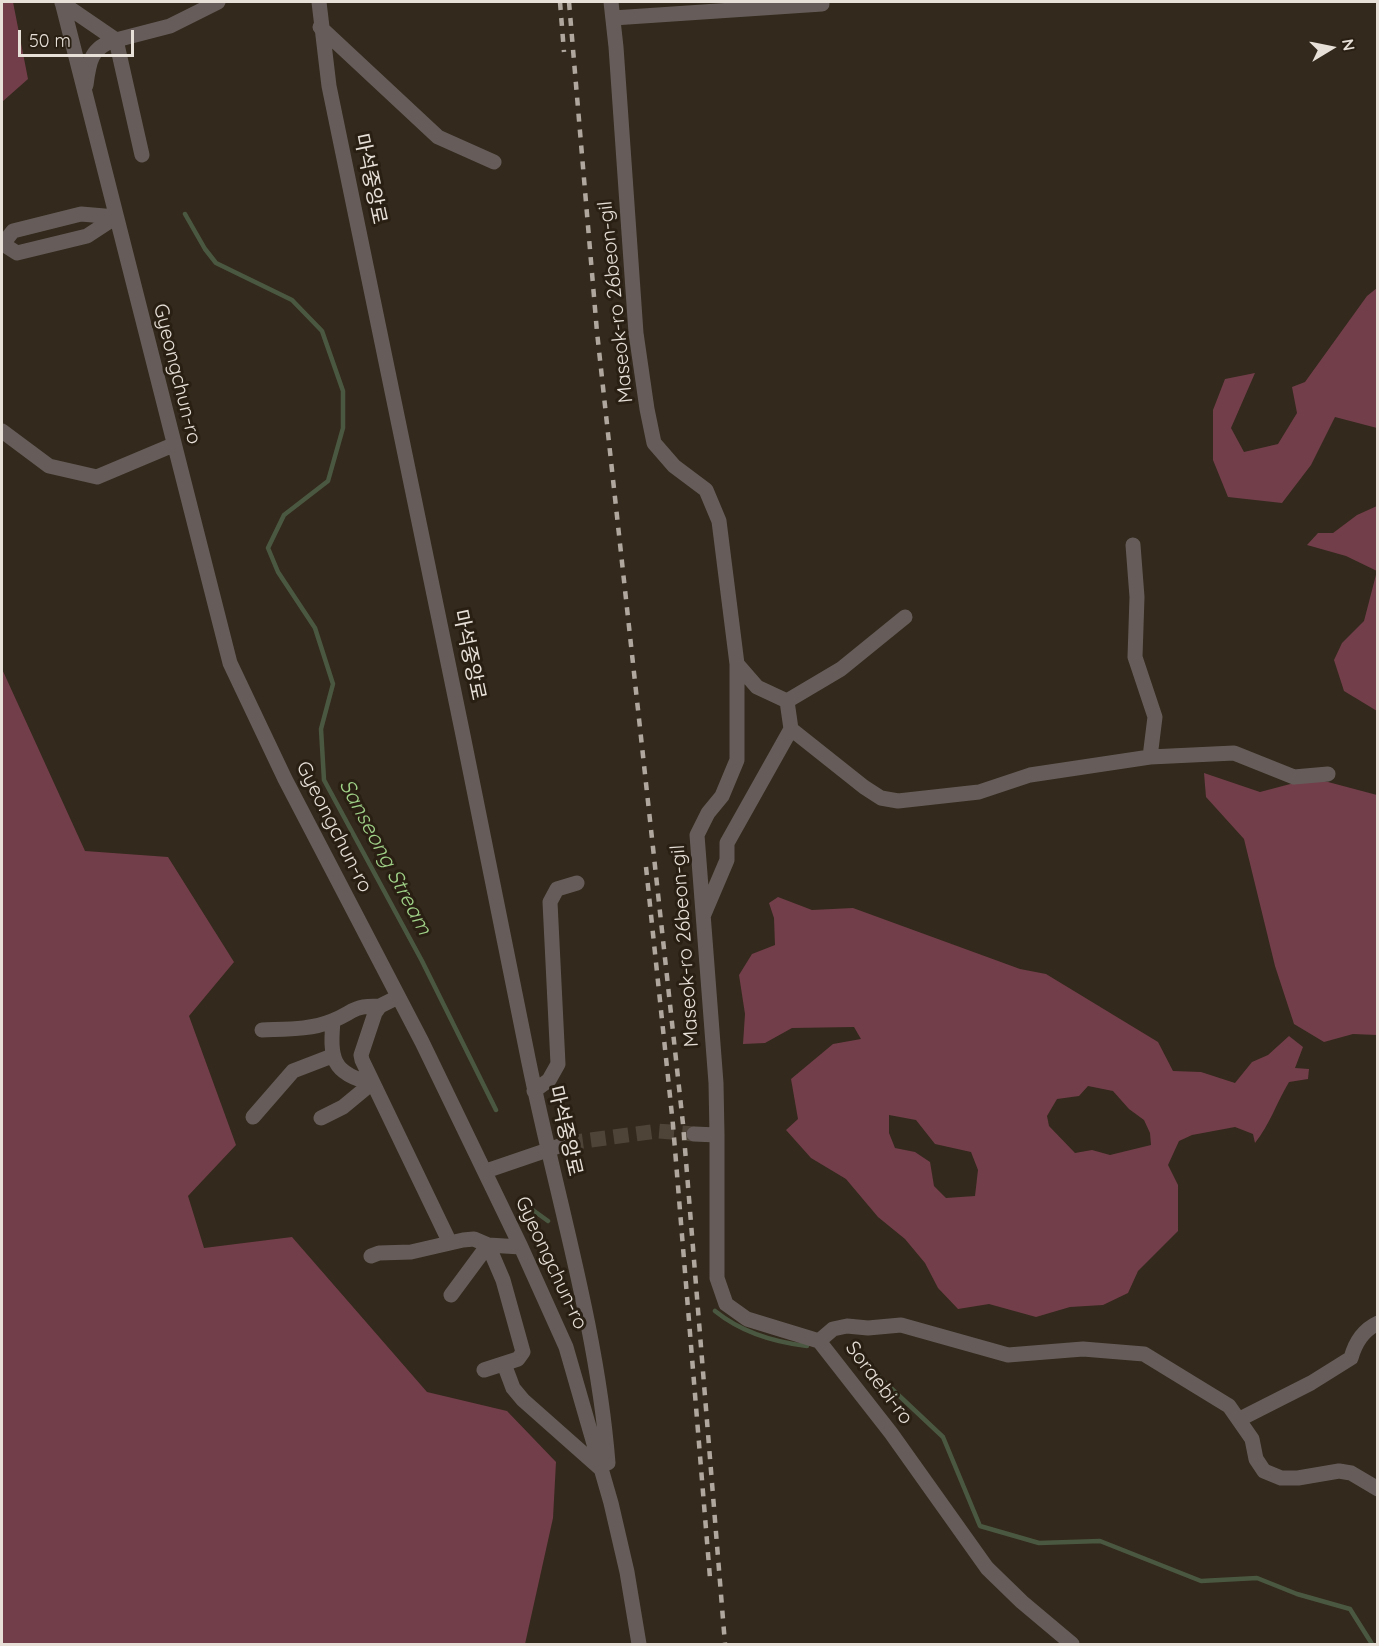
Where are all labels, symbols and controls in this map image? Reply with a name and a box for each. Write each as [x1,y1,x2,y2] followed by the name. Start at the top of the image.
[21,18,136,56] scale bar
[1301,18,1361,78] north arrow
[29,29,71,52] text: 50 m
[1338,37,1360,52] text: N
[349,132,391,226] street label: 마석중앙로
[593,200,639,404] street label: Maseok-ro 26beon-gil
[148,301,206,447] street label: Gyeongchun-ro
[448,608,490,702] street label: 마석중앙로
[291,757,377,897] street label: Gyeongchun-ro
[333,775,437,939] water label: Sanseong Stream
[666,844,704,1048] street label: Maseok-ro 26beon-gil
[543,1083,587,1179] street label: 마석중앙로
[510,1193,592,1333] street label: Gyeongchun-ro
[840,1337,918,1429] street label: Soraebi-ro

